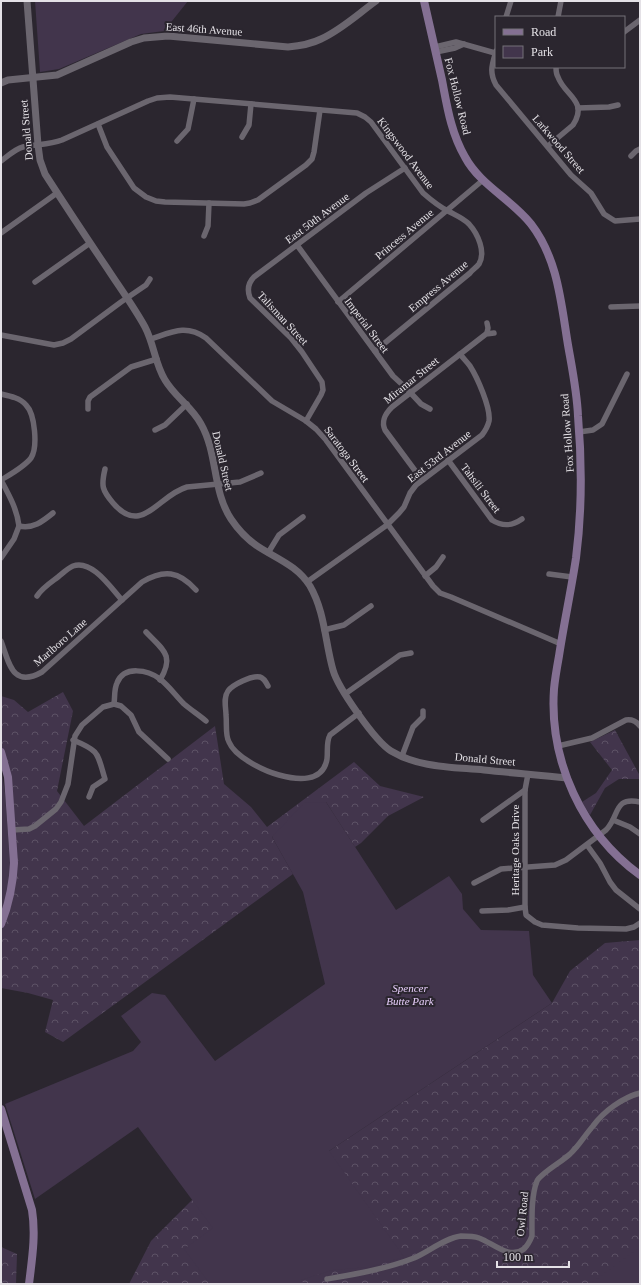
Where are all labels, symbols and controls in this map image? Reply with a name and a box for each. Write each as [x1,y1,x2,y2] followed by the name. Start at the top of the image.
[495,16,625,68] legend
[165,20,243,38] street label: East 46th Avenue
[531,25,556,39] text: Road
[531,45,553,59] text: Park
[443,56,473,136] street label: Fox Hollow Road
[17,99,35,161] street label: Donald Street
[530,112,588,176] street label: Larkwood Street
[375,115,437,191] street label: Kingswood Avenue
[283,190,351,246] street label: East 50th Avenue
[372,206,436,262] street label: Princess Avenue
[406,258,470,314] street label: Empress Avenue
[255,289,311,347] street label: Talisman Street
[342,295,392,355] street label: Imperial Street
[381,354,441,406] street label: Miramar Street
[558,393,576,473] street label: Fox Hollow Road
[322,424,372,484] street label: Saratoga Street
[405,427,473,485] street label: East 53rd Avenue
[210,430,236,492] street label: Donald Street
[459,461,503,515] street label: Tahsili Street
[31,616,89,668] street label: Marlboro Lane
[454,750,516,768] street label: Donald Street
[509,804,521,896] street label: Heritage Oaks Drive
[386,982,435,1007] park label: Spencer Butte Park
[514,1191,530,1237] street label: Owl Road
[497,1243,569,1269] scale bar
[503,1250,534,1264] text: 100 m

